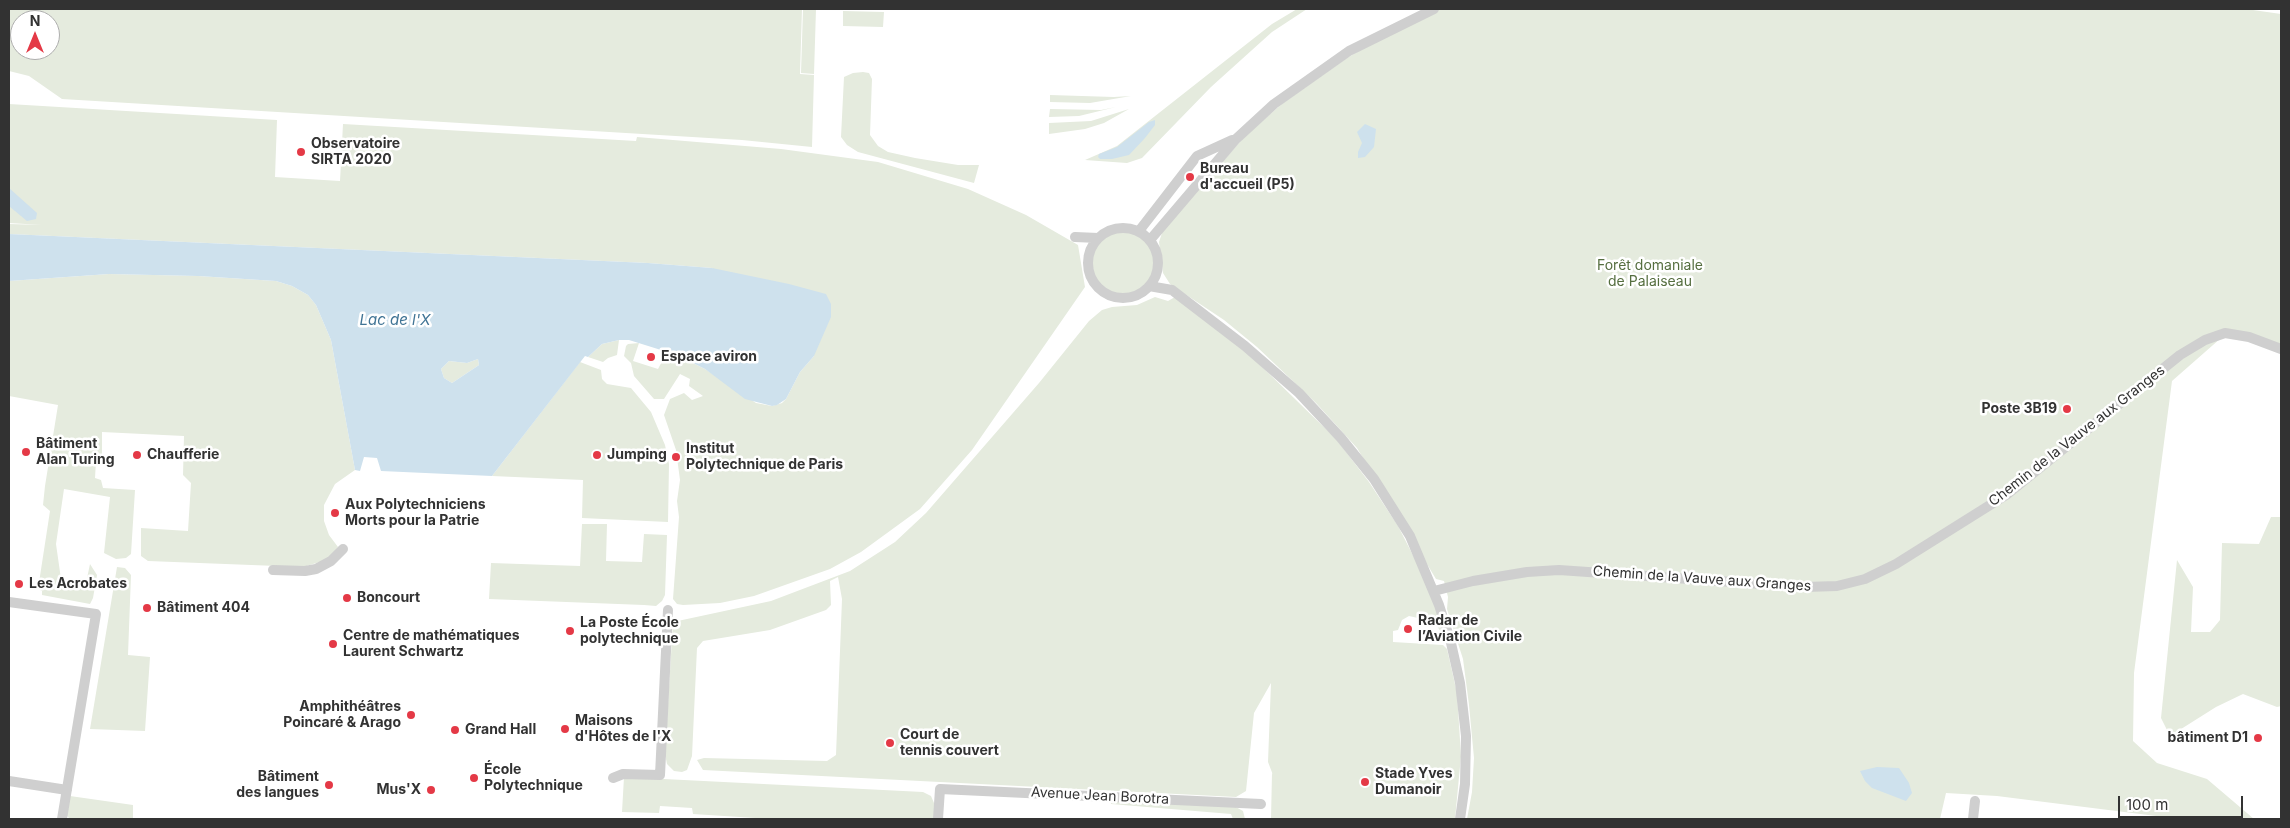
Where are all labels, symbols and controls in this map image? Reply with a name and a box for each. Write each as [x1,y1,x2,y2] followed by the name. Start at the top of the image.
[10,10,60,60] north arrow
[30,12,40,29] text: N
[311,136,400,168] place label: Observatoire SIRTA 2020
[295,146,307,158] marker: Observatoire SIRTA 2020
[1200,161,1295,193] place label: Bureau d'accueil (P5)
[1184,171,1196,183] marker: Bureau d'accueil (P5)
[1597,258,1703,290] park label: Forêt domaniale de Palaiseau
[360,311,430,329] water label: Lac de l'X
[661,349,757,365] place label: Espace aviron
[645,351,657,363] marker: Espace aviron
[1986,362,2168,510] street label: Chemin de la Vauve aux Granges
[1982,401,2057,417] place label: Poste 3B19
[2061,403,2073,415] marker: Poste 3B19
[36,436,115,468] place label: Bâtiment Alan Turing
[686,441,843,474] place label: Institut Polytechnique de Paris
[20,446,32,458] marker: Bâtiment Alan Turing
[147,447,219,463] place label: Chaufferie
[607,447,667,463] place label: Jumping
[131,449,143,461] marker: Chaufferie
[591,449,603,461] marker: Jumping
[670,451,682,463] marker: Institut Polytechnique de Paris
[345,497,485,530] place label: Aux Polytechniciens Morts pour la Patrie
[329,507,341,519] marker: Aux Polytechniciens Morts pour la Patrie
[1592,563,1812,595] street label: Chemin de la Vauve aux Granges
[29,576,127,592] place label: Les Acrobates
[13,578,25,590] marker: Les Acrobates
[357,590,420,606] place label: Boncourt
[341,592,353,604] marker: Boncourt
[157,600,250,616] place label: Bâtiment 404
[141,602,153,614] marker: Bâtiment 404
[1418,613,1522,646] place label: Radar de l’Aviation Civile
[580,615,679,648] place label: La Poste École polytechnique
[1402,623,1414,635] marker: Radar de l’Aviation Civile
[564,625,576,637] marker: La Poste École polytechnique
[343,628,520,660] place label: Centre de mathématiques Laurent Schwartz
[327,638,339,650] marker: Centre de mathématiques Laurent Schwartz
[283,699,401,732] place label: Amphithéâtres Poincaré & Arago
[405,709,417,721] marker: Amphithéâtres Poincaré & Arago
[575,713,671,746] place label: Maisons d'Hôtes de l'X
[465,722,536,738] place label: Grand Hall
[559,723,571,735] marker: Maisons d'Hôtes de l'X
[449,724,461,736] marker: Grand Hall
[900,727,999,760] place label: Court de tennis couvert
[2168,730,2248,746] place label: bâtiment D1
[2252,732,2264,744] marker: bâtiment D1
[884,737,896,749] marker: Court de tennis couvert
[484,762,583,794] place label: École Polytechnique
[1375,766,1453,799] place label: Stade Yves Dumanoir
[236,769,319,802] place label: Bâtiment des langues
[468,772,480,784] marker: École Polytechnique
[1359,776,1371,788] marker: Stade Yves Dumanoir
[323,779,335,791] marker: Bâtiment des langues
[376,782,421,798] place label: Mus'X
[425,784,437,796] marker: Mus'X
[1031,784,1169,808] street label: Avenue Jean Borotra
[2120,786,2245,818] scale bar
[2126,795,2168,814] text: 100 m

